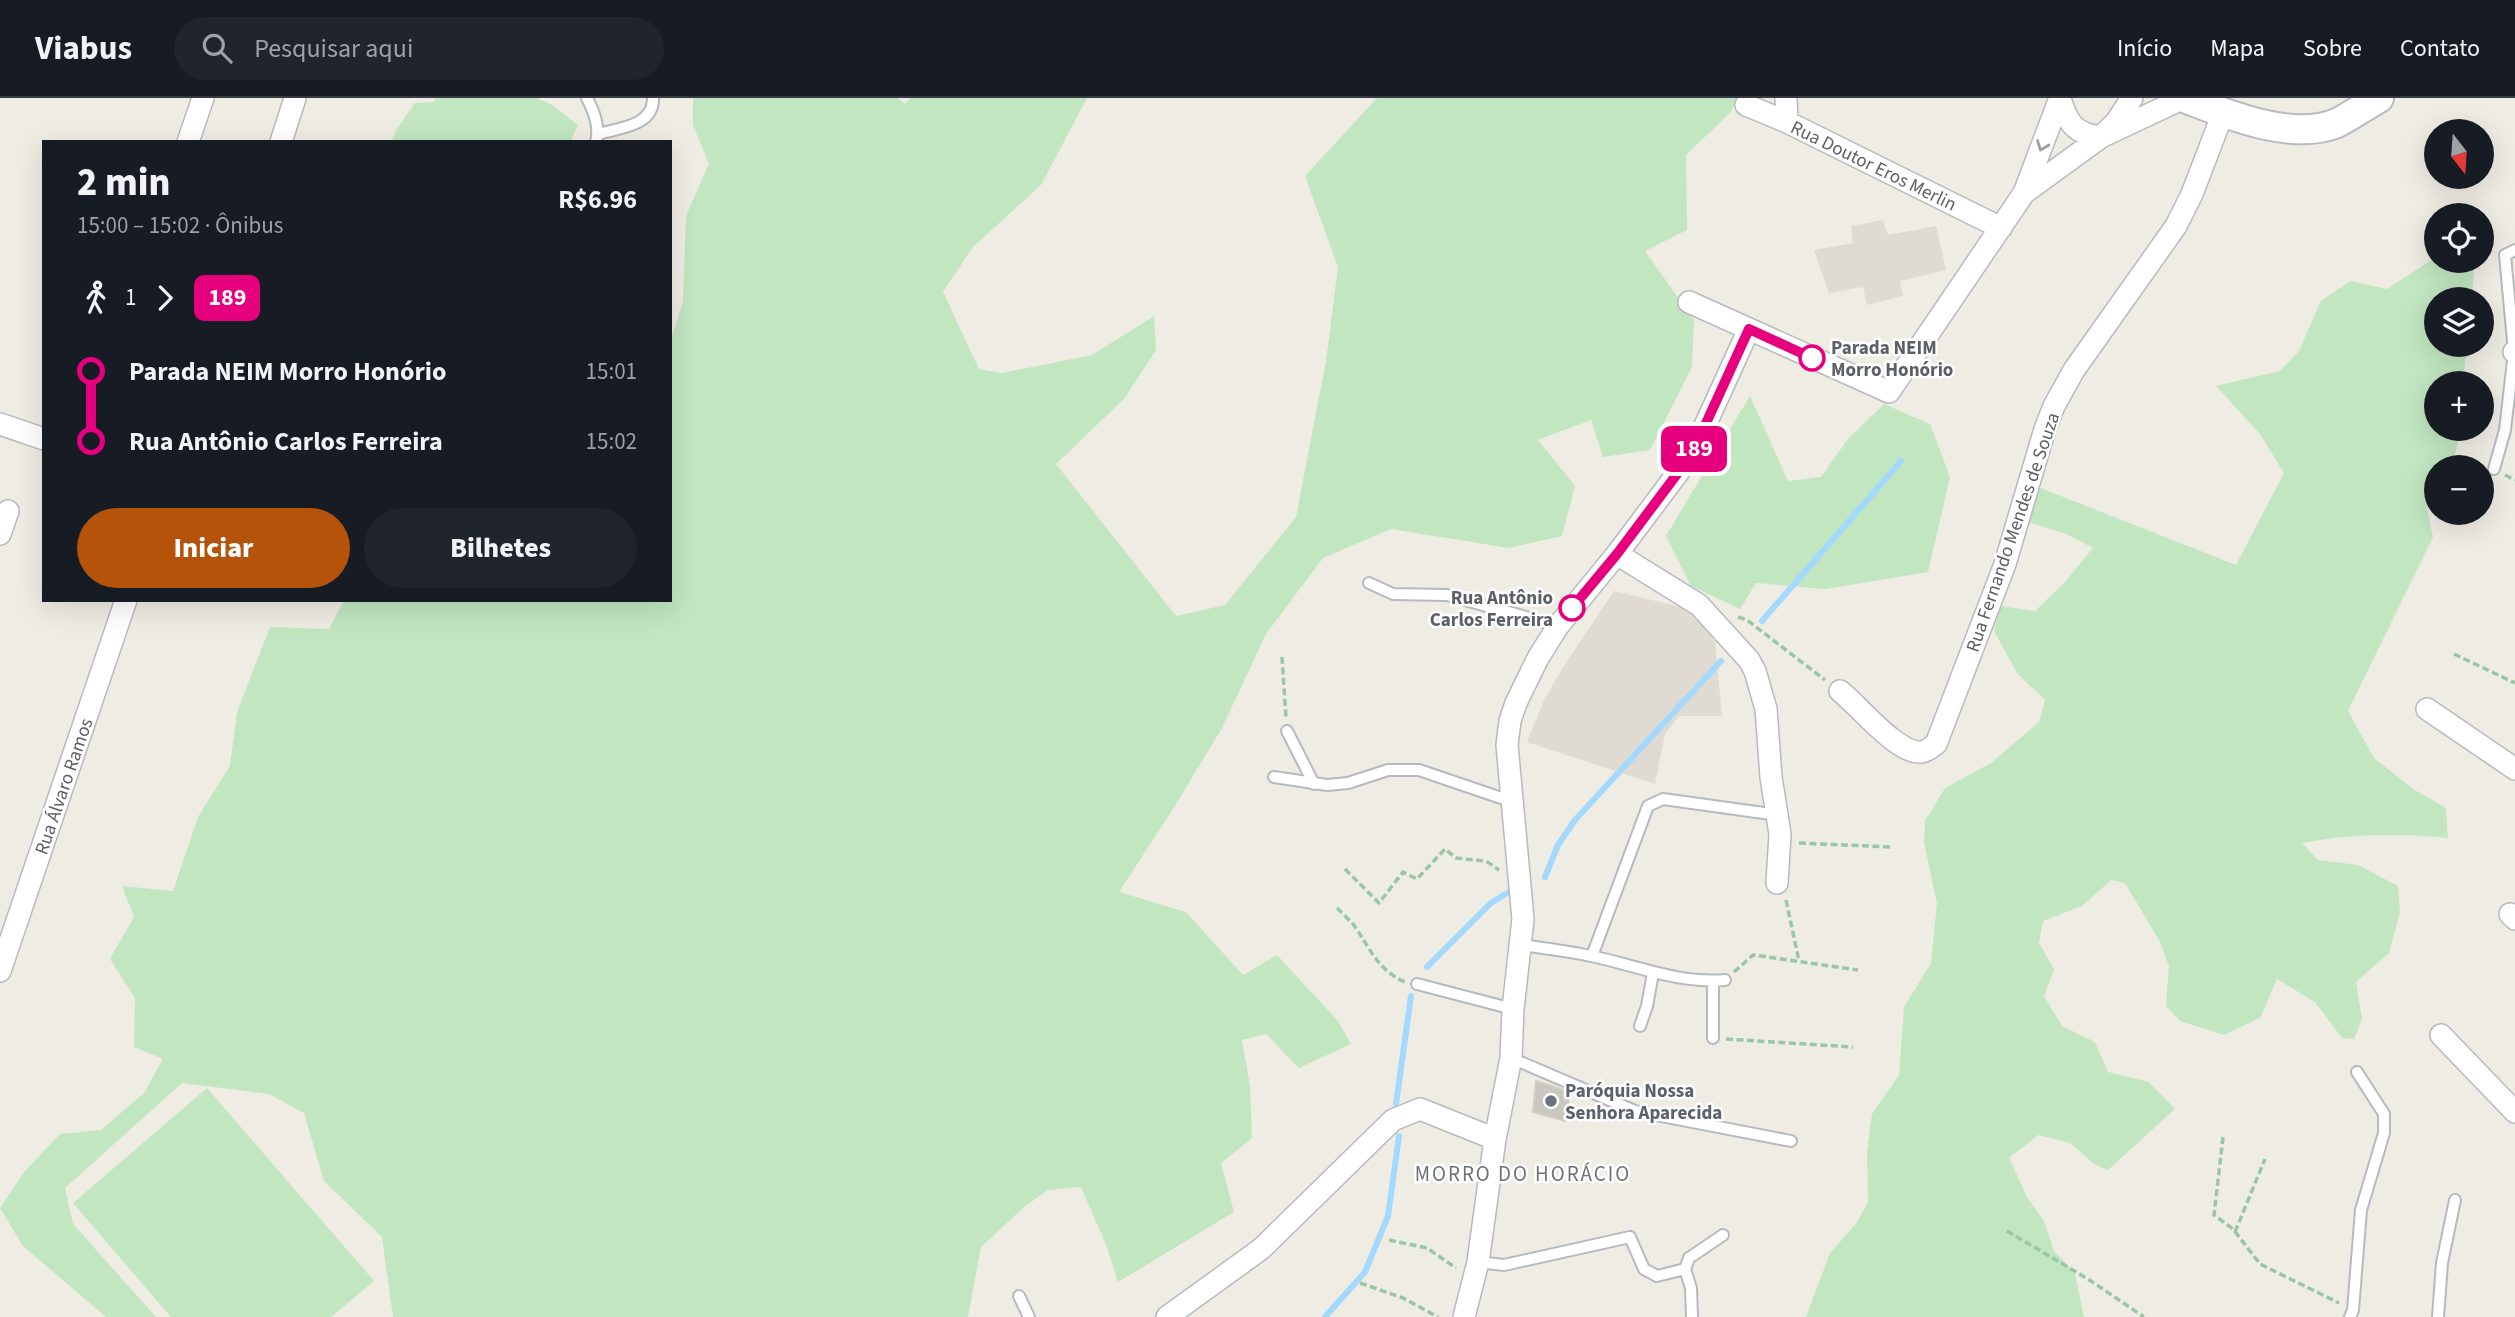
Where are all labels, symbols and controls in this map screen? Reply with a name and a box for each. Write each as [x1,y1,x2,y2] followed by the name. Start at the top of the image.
[174,17,664,80] search box
[35,25,132,72] text: Viabus
[198,29,236,67] icon: search
[254,30,413,67] text: Pesquisar aqui
[2117,31,2172,66] text: Início
[2210,31,2265,66] text: Mapa
[2303,31,2362,66] text: Sobre
[2400,31,2480,66] text: Contato
[1786,114,1961,218] street label: Rua Doutor Eros Merlin
[2424,119,2494,189] north arrow
[2424,119,2494,525] map controls
[2036,139,2050,151] one-way arrow
[77,156,170,210] text: 2 min
[558,181,637,218] text: R$6.96
[2424,203,2494,273] button: locate
[77,209,283,242] text: 15:00 – 15:02 · Ônibus
[77,279,115,317] icon: walk
[146,279,184,317] icon: forward
[208,280,246,315] text: 189
[125,281,136,314] text: 1
[2424,287,2494,357] button: layers
[1831,335,1953,384] place label: Parada NEIM Morro Honório
[1799,345,1825,371] marker: Parada NEIM Morro Honório
[129,353,446,390] text: Parada NEIM Morro Honório
[586,355,637,388] text: 15:01
[2424,371,2494,441] button: +
[1960,409,2067,656] street label: Rua Fernando Mendes de Souza
[129,423,443,460] text: Rua Antônio Carlos Ferreira
[586,425,637,458] text: 15:02
[1654,426,1734,472] line badge: 189
[1675,431,1713,466] text: 189
[2424,455,2494,525] button: −
[77,508,350,588] button: Iniciar
[364,508,637,588] button: Bilhetes
[1430,585,1553,634] place label: Rua Antônio Carlos Ferreira
[1559,595,1585,621] marker: Rua Antônio Carlos Ferreira
[28,715,100,858] street label: Rua Álvaro Ramos
[1565,1078,1722,1127] place label: Paróquia Nossa Senhora Aparecida
[1543,1093,1559,1109] marker: Paróquia Nossa Senhora Aparecida
[1415,1159,1631,1189] district label: MORRO DO HORÁCIO

